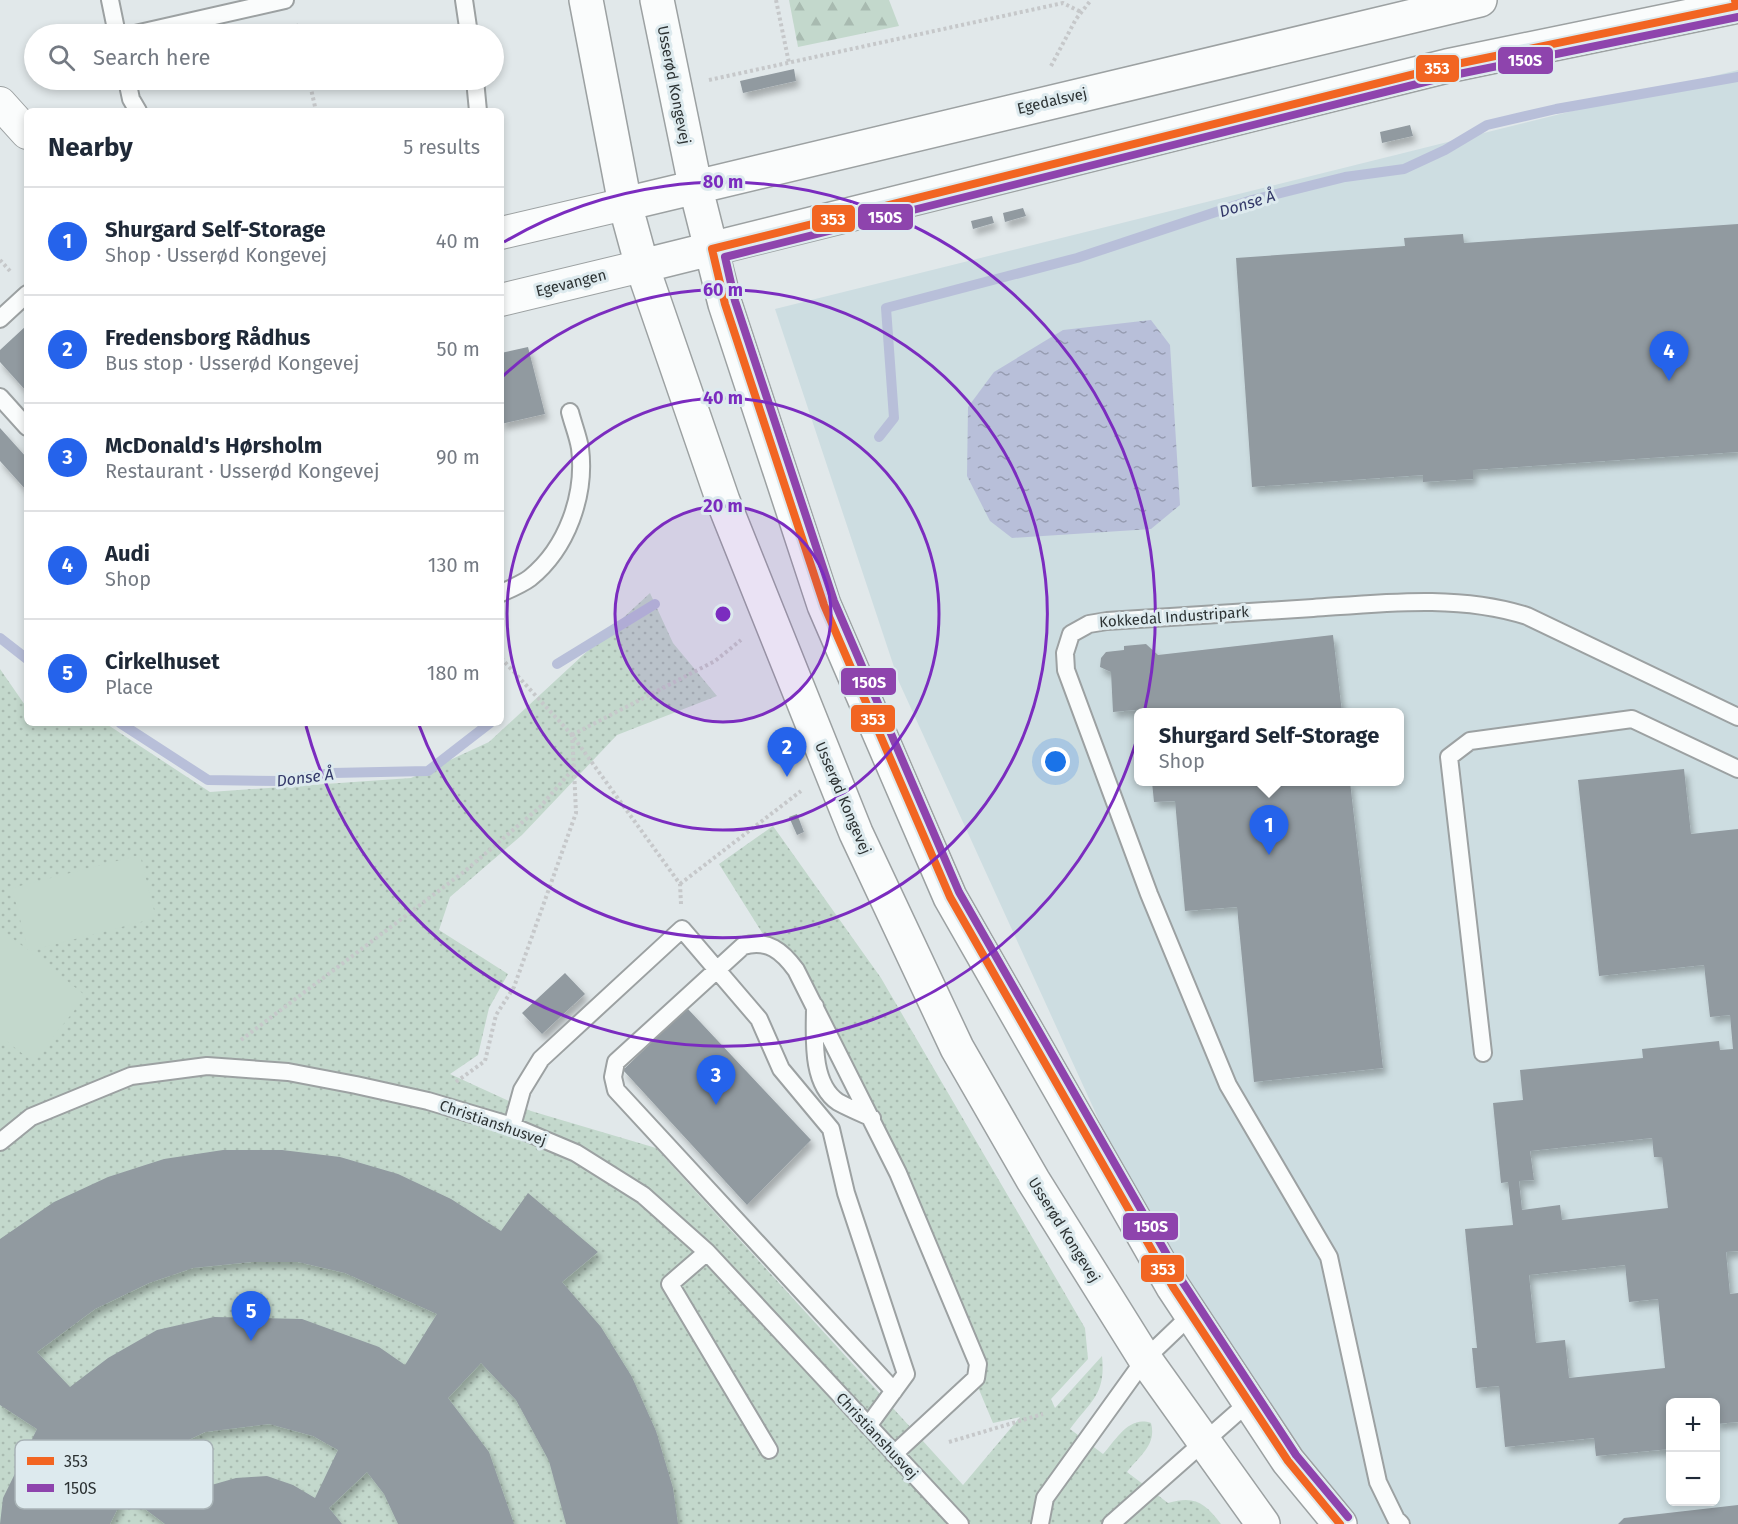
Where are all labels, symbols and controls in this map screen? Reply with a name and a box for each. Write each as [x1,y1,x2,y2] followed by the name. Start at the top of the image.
[24,24,504,90] search box
[654,24,694,146] street label: Usserød Kongevej
[45,41,78,74] icon: search
[93,44,211,71] text: Search here
[1497,46,1554,75] line badge: 150S
[1508,51,1542,70] text: 150S
[1415,54,1460,83] line badge: 353
[1423,59,1450,78] text: 353
[1015,84,1089,118] street label: Egedalsvej
[48,132,133,163] text: Nearby
[403,135,480,159] text: 5 results
[703,171,743,193] text: 80 m
[1217,185,1277,221] water label: Donse Å
[857,203,914,231] line badge: 150S
[811,204,856,233] line badge: 353
[868,208,902,227] text: 150S
[819,210,846,229] text: 353
[105,216,326,243] text: Shurgard Self-Storage
[63,229,72,253] text: 1
[436,229,480,253] text: 40 m
[105,243,327,267] text: Shop · Usserød Kongevej
[534,266,608,300] street label: Egevangen
[703,279,743,301] text: 60 m
[105,324,310,351] text: Fredensborg Rådhus
[1650,332,1688,381] pin: 4
[62,337,73,361] text: 2
[436,337,480,361] text: 50 m
[105,351,359,375] text: Bus stop · Usserød Kongevej
[703,387,743,409] text: 40 m
[105,432,322,459] text: McDonald's Hørsholm
[62,445,73,469] text: 3
[436,445,480,469] text: 90 m
[105,459,380,483] text: Restaurant · Usserød Kongevej
[703,495,743,517] text: 20 m
[105,540,150,567] text: Audi
[62,553,73,577] text: 4
[428,553,480,577] text: 130 m
[105,567,151,591] text: Shop
[1099,603,1250,631] street label: Kokkedal Industripark
[713,604,733,624] centre of rings
[105,648,220,675] text: Cirkelhuset
[62,661,73,685] text: 5
[427,661,480,685] text: 180 m
[840,667,897,696] line badge: 150S
[852,673,886,692] text: 150S
[105,675,153,699] text: Place
[850,704,896,733] line badge: 353
[1134,708,1404,786] popup
[859,710,886,729] text: 353
[1159,722,1379,749] text: Shurgard Self-Storage
[768,728,806,777] pin: 2
[811,739,875,857] street label: Usserød Kongevej
[1041,747,1070,776] your location
[1159,749,1205,773] text: Shop
[275,764,335,790] water label: Donse Å
[1250,806,1288,855] pin: 1
[696,1056,736,1105] pin: 3
[437,1096,549,1150] street label: Christianshusvej
[1024,1174,1104,1286] street label: Usserød Kongevej
[1122,1212,1179,1241] line badge: 150S
[1134,1217,1168,1236] text: 150S
[1140,1254,1185,1283] line badge: 353
[1149,1260,1176,1279] text: 353
[232,1292,270,1341] pin: 5
[832,1389,922,1483] street label: Christianshusvej
[1666,1398,1720,1506] map controls
[1666,1398,1720,1452] button: +
[15,1440,213,1509] legend
[64,1452,88,1471] text: 353
[1666,1452,1720,1506] button: −
[64,1479,97,1498] text: 150S

